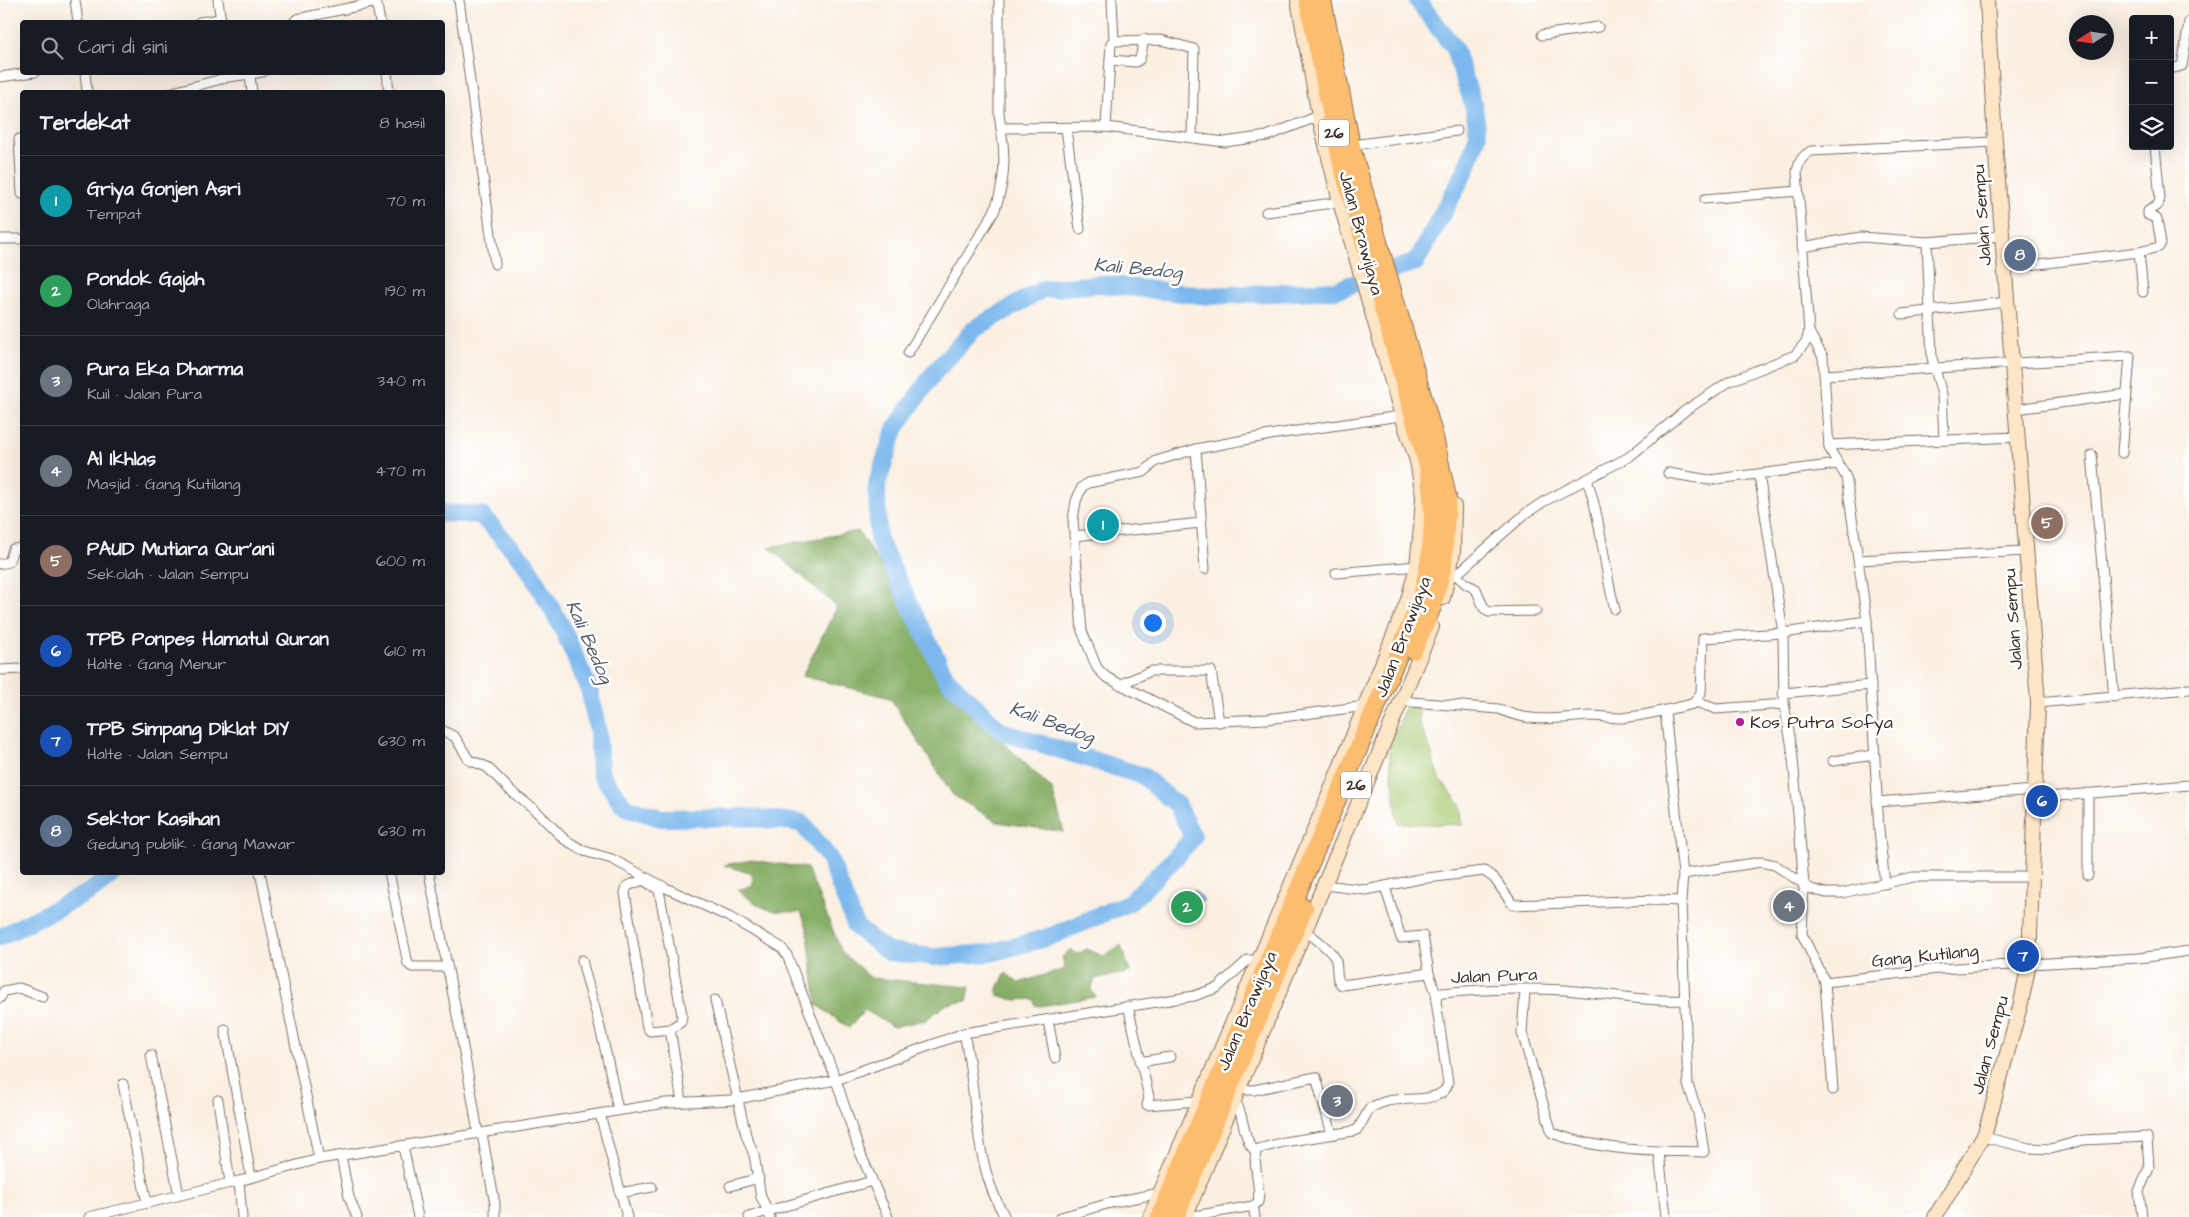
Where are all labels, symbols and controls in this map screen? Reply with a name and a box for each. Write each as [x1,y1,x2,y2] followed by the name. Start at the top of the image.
[2069,15,2114,60] north arrow
[2129,15,2174,150] map controls
[2129,15,2174,60] button: +
[20,20,445,75] search box
[38,34,66,62] icon: search
[78,34,167,61] text: Cari di sini
[2129,60,2174,105] button: −
[2129,105,2174,150] button: layers
[40,108,130,137] text: Terdekat
[379,112,425,134] text: 8 hasil
[1319,120,1349,146] road number: 26
[1966,164,1998,266] street label: Jalan Sempu
[1331,168,1390,298] street label: Jalan Brawijaya
[87,176,240,203] text: Griya Gonjen Asri
[55,190,57,212] text: 1
[386,190,425,212] text: 70 m
[87,203,142,225] text: Tempat
[2004,236,2036,274] pin: 8
[1093,252,1185,286] water label: Kali Bedog
[87,266,204,293] text: Pondok Gajah
[51,280,61,302] text: 2
[385,280,425,302] text: 190 m
[87,293,150,315] text: Olahraga
[87,356,243,383] text: Pura Eka Dharma
[52,370,60,392] text: 3
[377,370,425,392] text: 340 m
[87,383,202,405] text: Kuil · Jalan Pura
[87,446,156,473] text: Al Ikhlas
[51,460,61,482] text: 4
[375,460,425,482] text: 470 m
[87,473,240,495] text: Masjid · Gang Kutilang
[2031,504,2063,542] pin: 5
[1087,506,1119,544] pin: 1
[87,536,274,563] text: PAUD Mutiara Qur'ani
[50,550,62,572] text: 5
[376,550,425,572] text: 600 m
[87,563,249,585] text: Sekolah · Jalan Sempu
[1997,568,2029,670] street label: Jalan Sempu
[1368,573,1438,701] street label: Jalan Brawijaya
[559,596,620,689] water label: Kali Bedog
[1140,610,1166,636] your location
[87,626,329,653] text: TPB Ponpes Hamatul Quran
[51,640,61,662] text: 6
[384,640,425,662] text: 610 m
[87,653,226,675] text: Halte · Gang Menur
[1006,695,1099,751] water label: Kali Bedog
[1750,710,1893,736] place label: Kos Putra Sofya
[87,716,289,743] text: TPB Simpang Diklat DIY
[1734,716,1746,728] marker: Kos Putra Sofya
[51,730,61,752] text: 7
[378,730,425,752] text: 630 m
[87,743,228,765] text: Halte · Jalan Sempu
[1341,772,1371,798] road number: 26
[2026,782,2058,820] pin: 6
[87,806,220,833] text: Sektor Kasihan
[51,820,61,842] text: 8
[378,820,425,842] text: 630 m
[87,833,295,855] text: Gedung publik · Gang Mawar
[1773,887,1805,925] pin: 4
[1171,888,1203,926] pin: 2
[2007,937,2039,975] pin: 7
[1870,938,1980,975] street label: Gang Kutilang
[1211,947,1284,1075] street label: Jalan Brawijaya
[1450,962,1538,990] street label: Jalan Pura
[1965,993,2015,1097] street label: Jalan Sempu
[1321,1082,1353,1120] pin: 3

